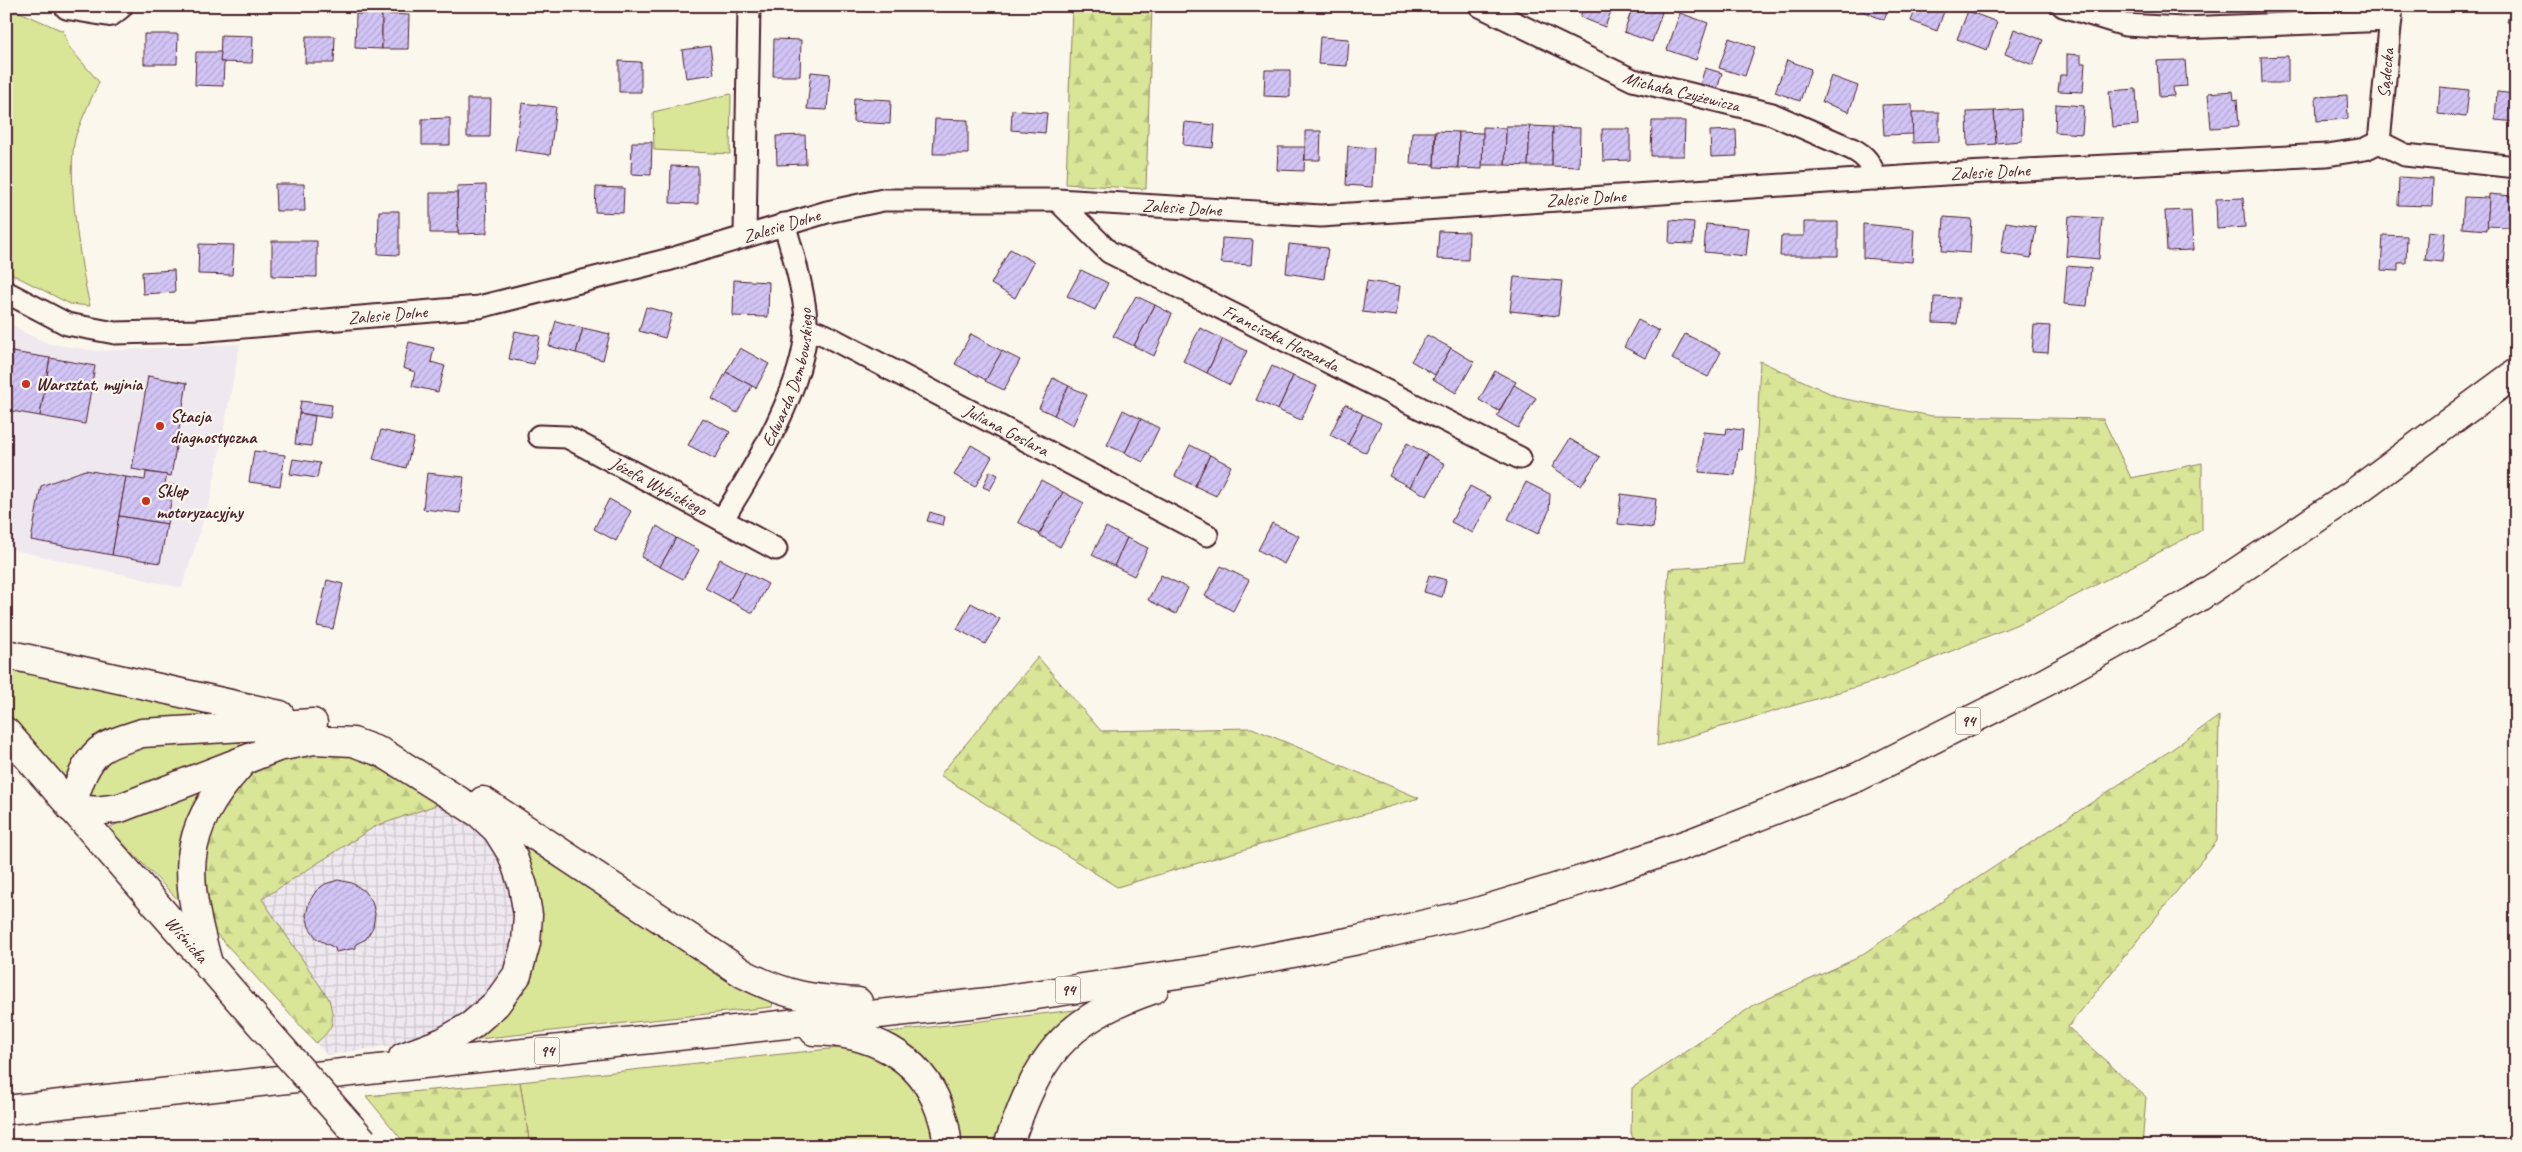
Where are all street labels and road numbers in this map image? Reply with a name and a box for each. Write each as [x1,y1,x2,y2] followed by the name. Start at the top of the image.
[2372,46,2399,99] street label: Sądecka
[1620,66,1744,117] street label: Michała Czyżewicza
[1950,159,2031,185] street label: Zalesie Dolne
[1546,184,1628,212] street label: Zalesie Dolne
[1142,194,1223,221] street label: Zalesie Dolne
[740,203,824,248] street label: Zalesie Dolne
[347,300,429,329] street label: Zalesie Dolne
[1219,300,1344,377] street label: Franciszka Hoszarda
[756,306,817,450] street label: Edwarda Dembowskiego
[960,398,1053,462] street label: Juliana Goslara
[606,451,712,521] street label: Józefa Wybickiego
[1956,708,1980,734] road number: 94
[160,912,214,969] street label: Wiśnicka
[1056,976,1080,1004] road number: 94
[534,1038,560,1064] road number: 94

